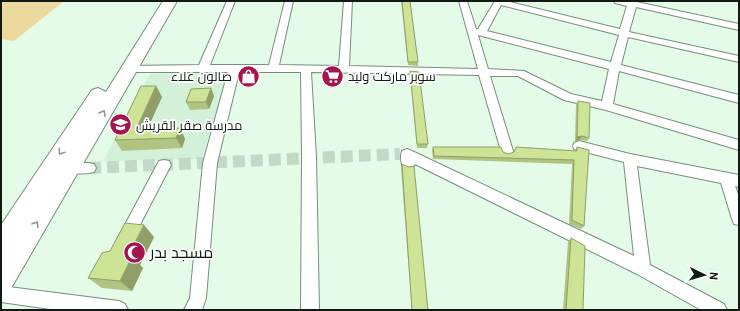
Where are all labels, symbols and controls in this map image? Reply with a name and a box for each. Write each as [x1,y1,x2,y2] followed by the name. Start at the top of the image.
[235,63,261,89] shop icon: صالون علاء
[320,63,346,89] supermarket icon: سوبر ماركت وليد
[171,69,232,84] place label: صالون علاء
[348,69,436,84] place label: سوبر ماركت وليد
[98,110,105,117] one-way arrow
[108,112,134,138] school or university icon: مدرسة صقر القريش
[136,118,242,133] place label: مدرسة صقر القريش
[58,148,66,155] one-way arrow
[31,221,39,228] one-way arrow
[121,239,147,265] mosque icon: مسجد بدر
[149,243,213,262] place label: مسجد بدر
[684,255,724,295] north arrow
[707,271,720,280] text: N

